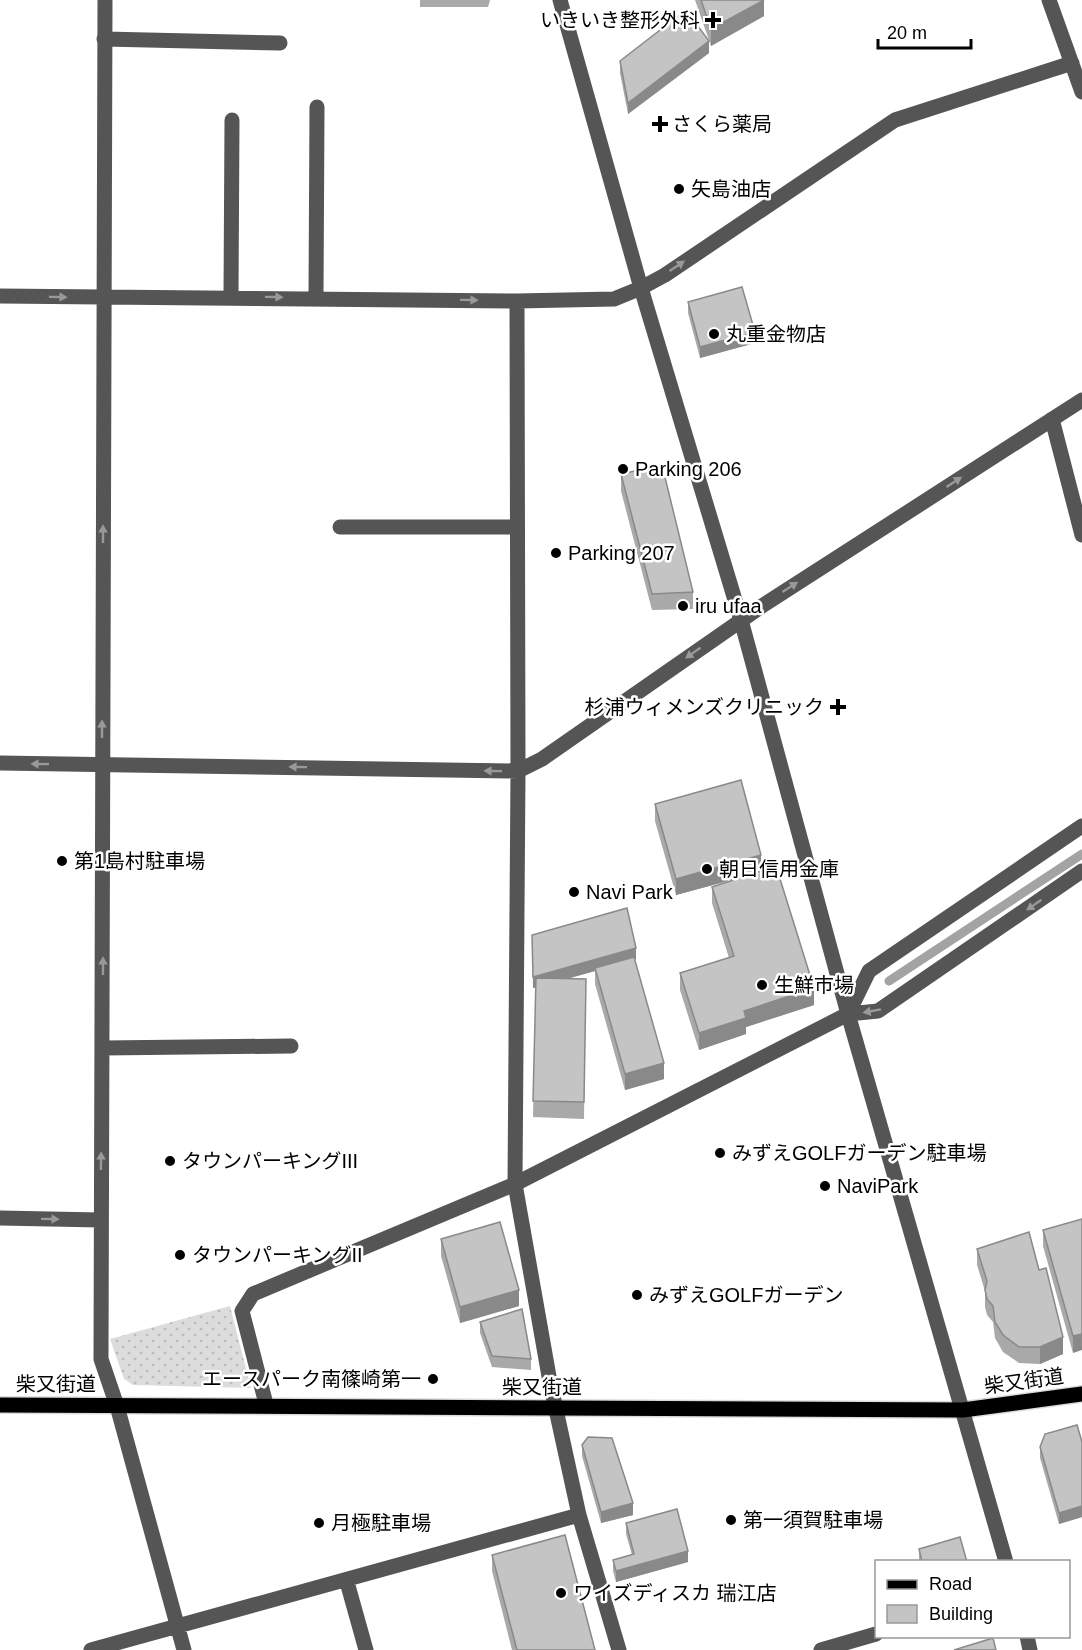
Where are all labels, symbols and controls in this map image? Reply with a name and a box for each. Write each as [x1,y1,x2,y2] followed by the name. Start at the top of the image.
[540,9,700,31] place label: いきいき整形外科
[704,11,722,29] marker: いきいき整形外科
[878,12,971,50] scale bar
[887,23,927,43] text: 20 m
[672,113,772,135] place label: さくら薬局
[653,117,667,131] marker: さくら薬局
[691,178,771,200] place label: 矢島油店
[672,182,686,196] marker: 矢島油店
[669,260,685,272] one-way arrow
[49,292,68,302] one-way arrow
[265,292,284,302] one-way arrow
[460,296,479,305] one-way arrow
[726,323,826,345] place label: 丸重金物店
[707,327,721,341] marker: 丸重金物店
[635,458,742,480] place label: Parking 206
[616,462,630,476] marker: Parking 206
[946,477,962,488] one-way arrow
[98,525,108,544] one-way arrow
[568,542,675,564] place label: Parking 207
[549,546,563,560] marker: Parking 207
[782,582,798,593] one-way arrow
[695,595,763,617] place label: iru ufaa
[676,599,690,613] marker: iru ufaa
[686,647,702,659] one-way arrow
[584,696,824,718] place label: 杉浦ウィメンズクリニック
[829,698,847,716] marker: 杉浦ウィメンズクリニック
[97,720,107,739] one-way arrow
[30,759,49,769] one-way arrow
[288,762,307,772] one-way arrow
[483,766,502,776] one-way arrow
[74,850,205,872] place label: 第1島村駐車場
[55,854,69,868] marker: 第1島村駐車場
[719,858,839,880] place label: 朝日信用金庫
[700,862,714,876] marker: 朝日信用金庫
[586,881,674,903] place label: Navi Park
[567,885,581,899] marker: Navi Park
[1026,899,1042,910] one-way arrow
[98,957,108,976] one-way arrow
[774,974,854,996] place label: 生鮮市場
[755,978,769,992] marker: 生鮮市場
[862,1007,881,1016] one-way arrow
[732,1142,986,1164] place label: みずえGOLFガーデン駐車場
[713,1146,727,1160] marker: みずえGOLFガーデン駐車場
[182,1150,358,1172] place label: タウンパーキングIII
[96,1152,106,1171] one-way arrow
[163,1154,177,1168] marker: タウンパーキングIII
[837,1175,919,1197] place label: NaviPark
[818,1179,832,1193] marker: NaviPark
[40,1214,59,1224] one-way arrow
[192,1244,363,1266] place label: タウンパーキングII
[173,1248,187,1262] marker: タウンパーキングII
[649,1284,843,1306] place label: みずえGOLFガーデン
[630,1288,644,1302] marker: みずえGOLFガーデン
[983,1365,1065,1397] street label: 柴又街道
[202,1368,421,1390] place label: エースパーク南篠崎第一
[426,1372,440,1386] marker: エースパーク南篠崎第一
[16,1373,96,1395] street label: 柴又街道
[502,1376,582,1398] street label: 柴又街道
[743,1509,883,1531] place label: 第一須賀駐車場
[331,1512,431,1534] place label: 月極駐車場
[724,1513,738,1527] marker: 第一須賀駐車場
[312,1516,326,1530] marker: 月極駐車場
[875,1560,1070,1638] legend
[929,1574,972,1594] text: Road
[573,1582,777,1604] place label: ワイズディスカ 瑞江店
[554,1586,568,1600] marker: ワイズディスカ 瑞江店
[929,1604,993,1624] text: Building

